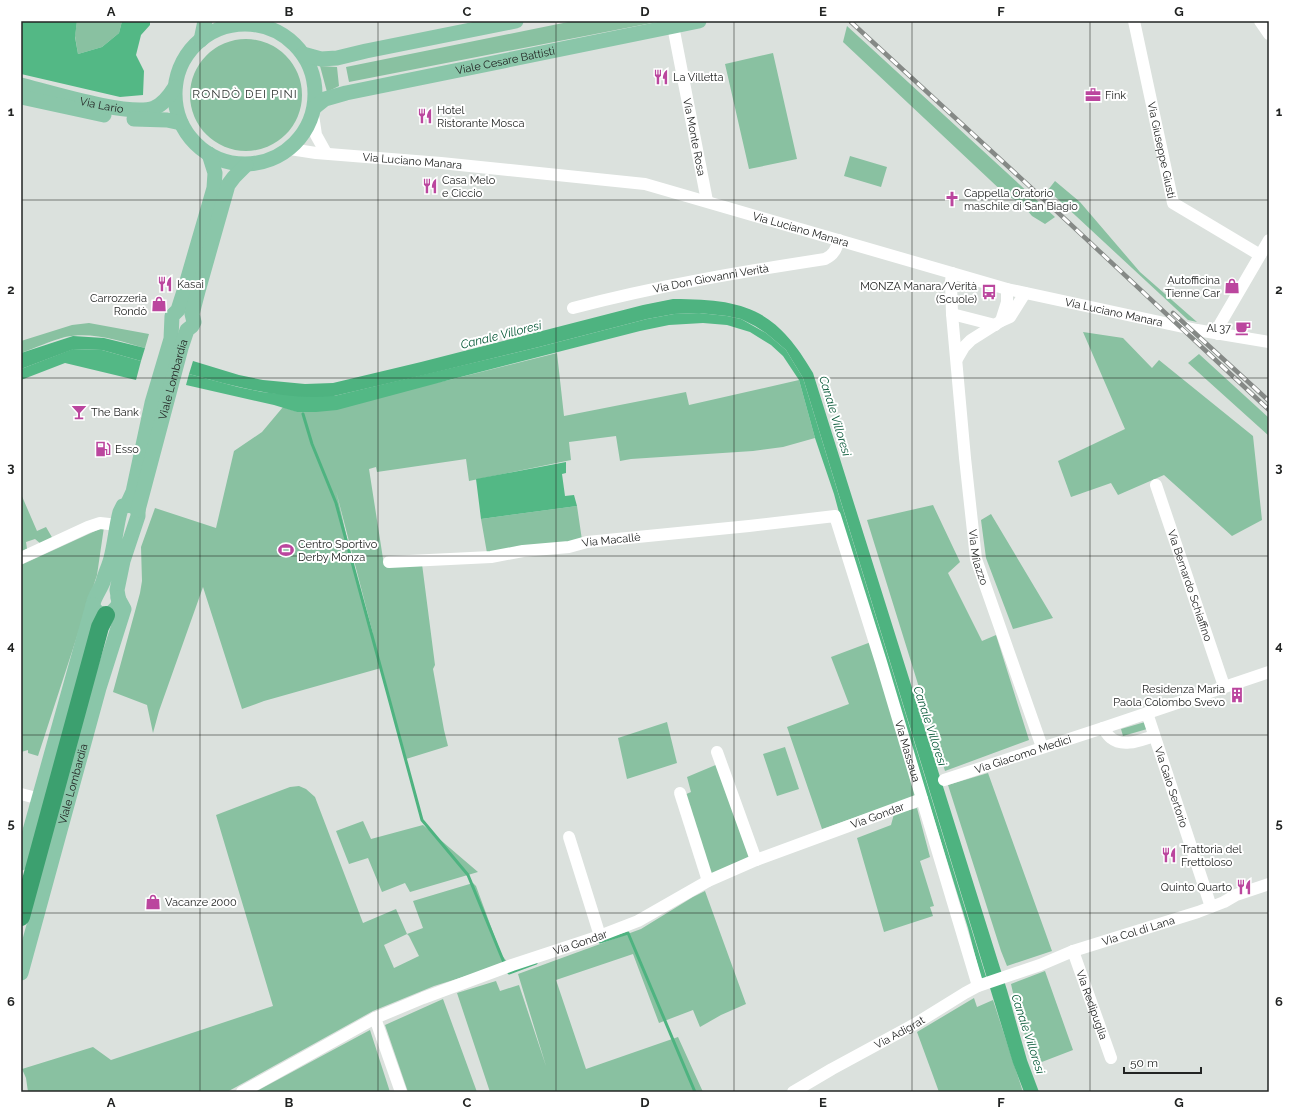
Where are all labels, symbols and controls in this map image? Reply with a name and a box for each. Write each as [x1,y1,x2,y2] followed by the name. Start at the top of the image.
[107,4,116,19] text: A
[285,4,294,19] text: B
[463,4,472,19] text: C
[640,4,650,19] text: D
[819,4,827,19] text: E
[997,4,1005,19] text: F
[1174,4,1184,19] text: G
[454,44,556,77] street label: Viale Cesare Battisti
[652,68,670,86] restaurant icon: La Villetta
[673,71,723,84] place label: La Villetta
[1084,86,1102,104] office icon: Fink
[192,87,298,101] district label: RONDÒ DEI PINI
[1105,89,1126,102] place label: Fink
[79,94,125,115] street label: Via Lario
[681,97,708,177] street label: Via Monte Rosa
[1145,101,1178,200] street label: Via Giuseppe Giusti
[8,104,15,119] text: 1
[437,104,524,130] place label: Hotel Ristorante Mosca
[1276,104,1283,119] text: 1
[416,107,434,125] restaurant icon: Hotel Ristorante Mosca
[362,150,463,172] street label: Via Luciano Manara
[442,174,496,200] place label: Casa Melo e Ciccio
[421,177,439,195] restaurant icon: Casa Melo e Ciccio
[964,187,1078,213] place label: Cappella Oratorio maschile di San Biagio
[943,190,961,208] church icon: Cappella Oratorio maschile di San Biagio
[751,209,851,249] street label: Via Luciano Manara
[652,261,770,295] street label: Via Don Giovanni Verità
[1165,274,1220,300] place label: Autofficina Tienne Car
[156,275,174,293] restaurant icon: Kasai
[1223,277,1241,295] shop icon: Autofficina Tienne Car
[177,278,204,291] place label: Kasai
[860,280,977,306] place label: MONZA Manara/Verità (Scuole)
[7,282,15,297] text: 2
[1275,282,1283,297] text: 2
[980,283,998,301] bus stop icon: MONZA Manara/Verità (Scuole)
[90,292,147,318] place label: Carrozzeria Rondò
[150,295,168,313] shop icon: Carrozzeria Rondò
[1064,295,1164,329] street label: Via Luciano Manara
[459,318,543,352] water label: Canale Villoresi
[1234,319,1252,337] cafe icon: Al 37
[1206,322,1231,335] place label: Al 37
[156,338,190,421] street label: Viale Lombardia
[816,374,854,458] water label: Canale Villoresi
[70,403,88,421] bar icon: The Bank
[91,406,139,419] place label: The Bank
[94,440,112,458] fuel station icon: Esso
[115,443,139,456] place label: Esso
[7,460,15,475] text: 3
[1275,460,1283,475] text: 3
[1165,528,1215,643] street label: Via Bernardo Schiaffino
[966,529,991,587] street label: Via Milazzo
[580,530,642,550] street label: Via Macallè
[298,538,378,564] place label: Centro Sportivo Derby Monza
[277,541,295,559] sports icon: Centro Sportivo Derby Monza
[7,638,15,653] text: 4
[1275,638,1283,653] text: 4
[1113,683,1225,709] place label: Residenza Maria Paola Colombo Svevo
[911,684,950,768] water label: Canale Villoresi
[1228,686,1246,704] building icon: Residenza Maria Paola Colombo Svevo
[892,719,923,783] street label: Via Massaua
[973,732,1073,776] street label: Via Giacomo Medici
[56,742,90,826] street label: Viale Lombardia
[1152,745,1191,830] street label: Via Gaio Sertorio
[849,800,906,831] street label: Via Gondar
[7,816,15,831] text: 5
[1275,816,1283,831] text: 5
[1181,843,1242,869] place label: Trattoria del Frettoloso
[1160,846,1178,864] restaurant icon: Trattoria del Frettoloso
[1235,878,1253,896] restaurant icon: Quinto Quarto
[1161,881,1232,894] place label: Quinto Quarto
[144,893,162,911] shop icon: Vacanze 2000
[165,896,237,909] place label: Vacanze 2000
[1100,913,1176,948] street label: Via Col di Lana
[552,927,609,957] street label: Via Gondar
[1074,968,1110,1041] street label: Via Redipuglia
[1009,992,1048,1076] water label: Canale Villoresi
[7,994,15,1009] text: 6
[1275,994,1283,1009] text: 6
[872,1013,927,1051] street label: Via Adigrat
[1124,1049,1201,1075] scale bar
[1130,1056,1158,1070] text: 50 m
[107,1095,116,1110] text: A
[285,1095,294,1110] text: B
[463,1095,472,1110] text: C
[640,1095,650,1110] text: D
[819,1095,827,1110] text: E
[997,1095,1005,1110] text: F
[1174,1095,1184,1110] text: G

